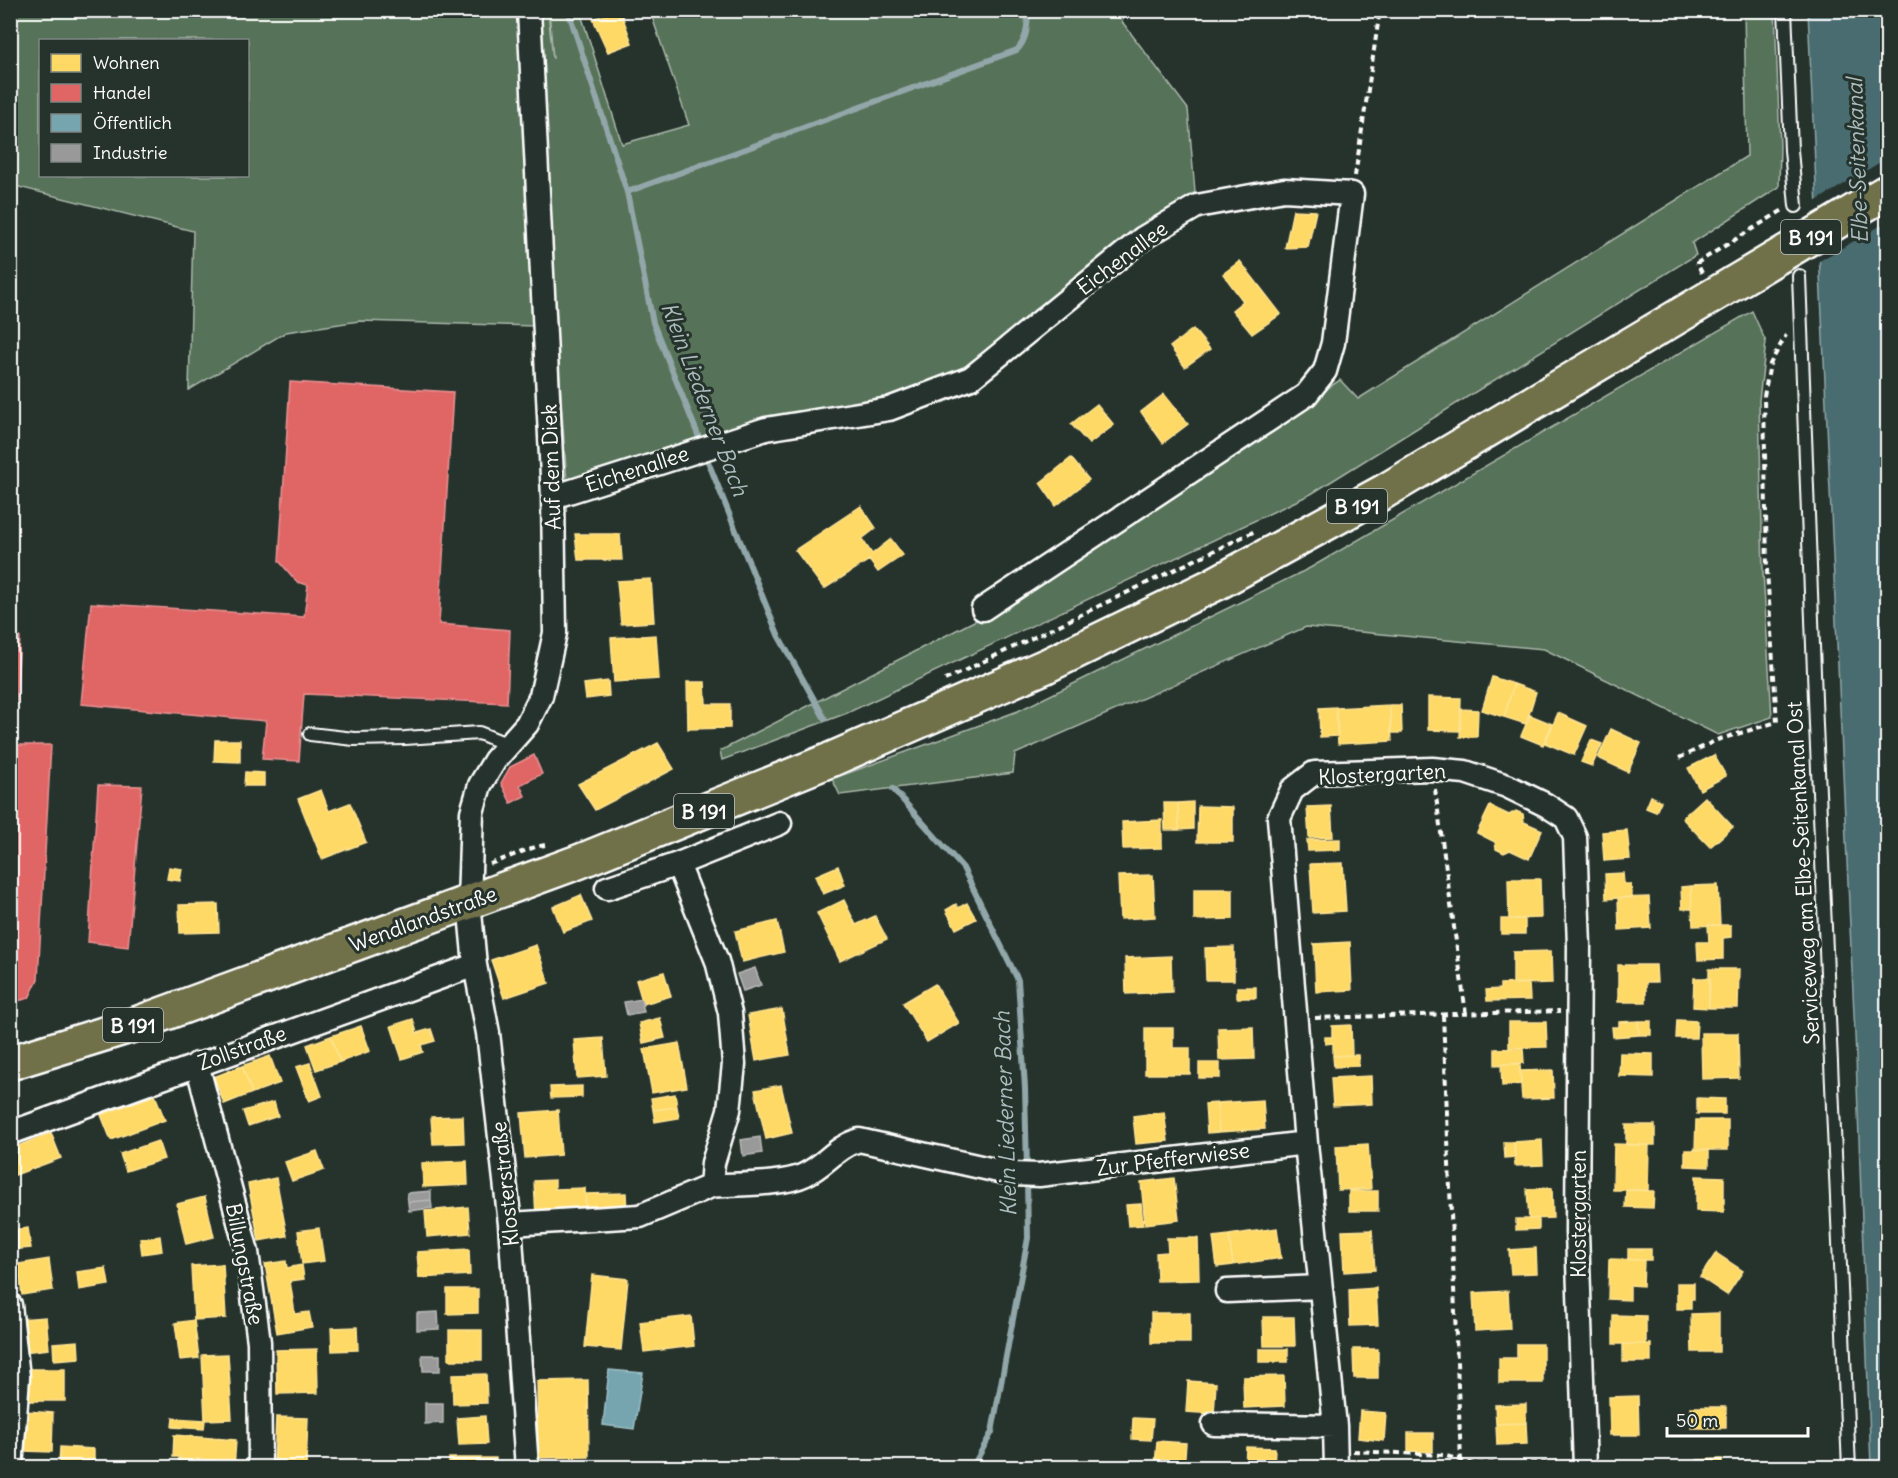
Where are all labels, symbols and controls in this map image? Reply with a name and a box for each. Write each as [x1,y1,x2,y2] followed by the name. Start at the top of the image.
[39,39,249,177] legend
[93,51,160,74] text: Wohnen
[1840,75,1874,244] water label: Elbe-Seitenkanal
[93,81,151,104] text: Handel
[93,111,172,134] text: Öffentlich
[93,141,168,164] text: Industrie
[1071,215,1173,301] street label: Eichenallee
[1781,220,1841,254] road number: B 191
[655,298,755,501] water label: Klein Liederner Bach
[535,403,567,531] street label: Auf dem Diek
[582,440,692,498] street label: Eichenallee
[1327,489,1387,523] road number: B 191
[1781,701,1825,1045] street label: Serviceweg am Elbe-Seitenkanal Ost
[1317,757,1447,791] street label: Klostergarten
[674,794,734,828] road number: B 191
[346,880,500,958] street label: Wendlandstraße
[103,1008,163,1042] road number: B 191
[987,1010,1023,1217] water label: Klein Liederner Bach
[194,1020,290,1076] street label: Zollstraße
[485,1120,525,1248] street label: Klosterstraße
[1095,1136,1251,1182] street label: Zur Pfefferwiese
[1565,1150,1592,1278] street label: Klostergarten
[220,1201,270,1327] street label: Billungstraße
[1667,1400,1808,1438] scale bar
[1676,1409,1718,1432] text: 50 m

